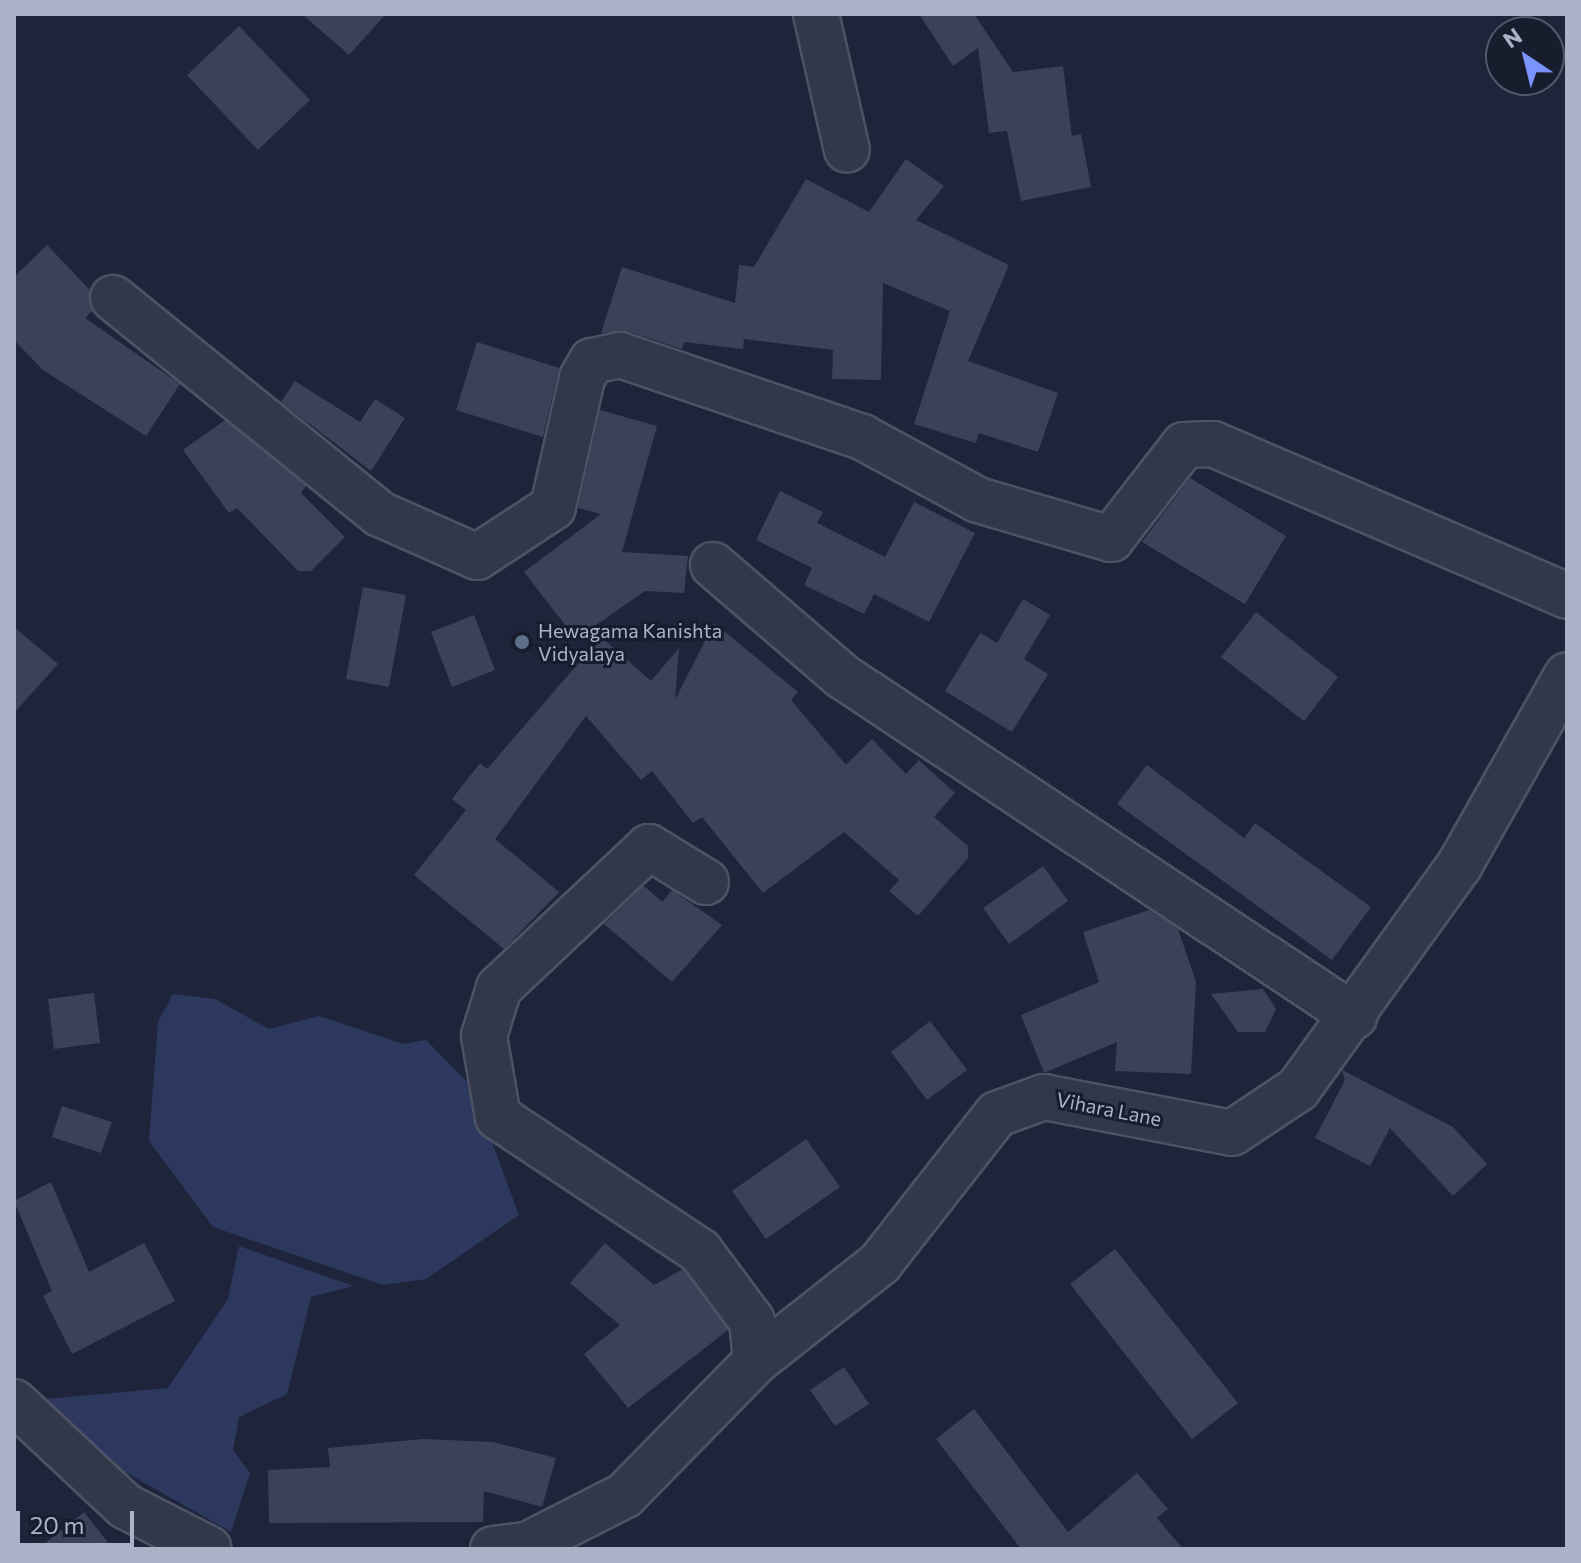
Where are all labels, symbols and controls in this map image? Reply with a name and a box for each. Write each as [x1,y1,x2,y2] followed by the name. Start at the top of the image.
[1485,16,1565,96] north arrow
[1498,22,1527,53] text: N
[538,618,722,665] place label: Hewagama Kanishta Vidyalaya
[513,633,531,651] marker: Hewagama Kanishta Vidyalaya
[1054,1087,1164,1131] street label: Vihara Lane
[20,1495,138,1545] scale bar
[30,1510,84,1539] text: 20 m

